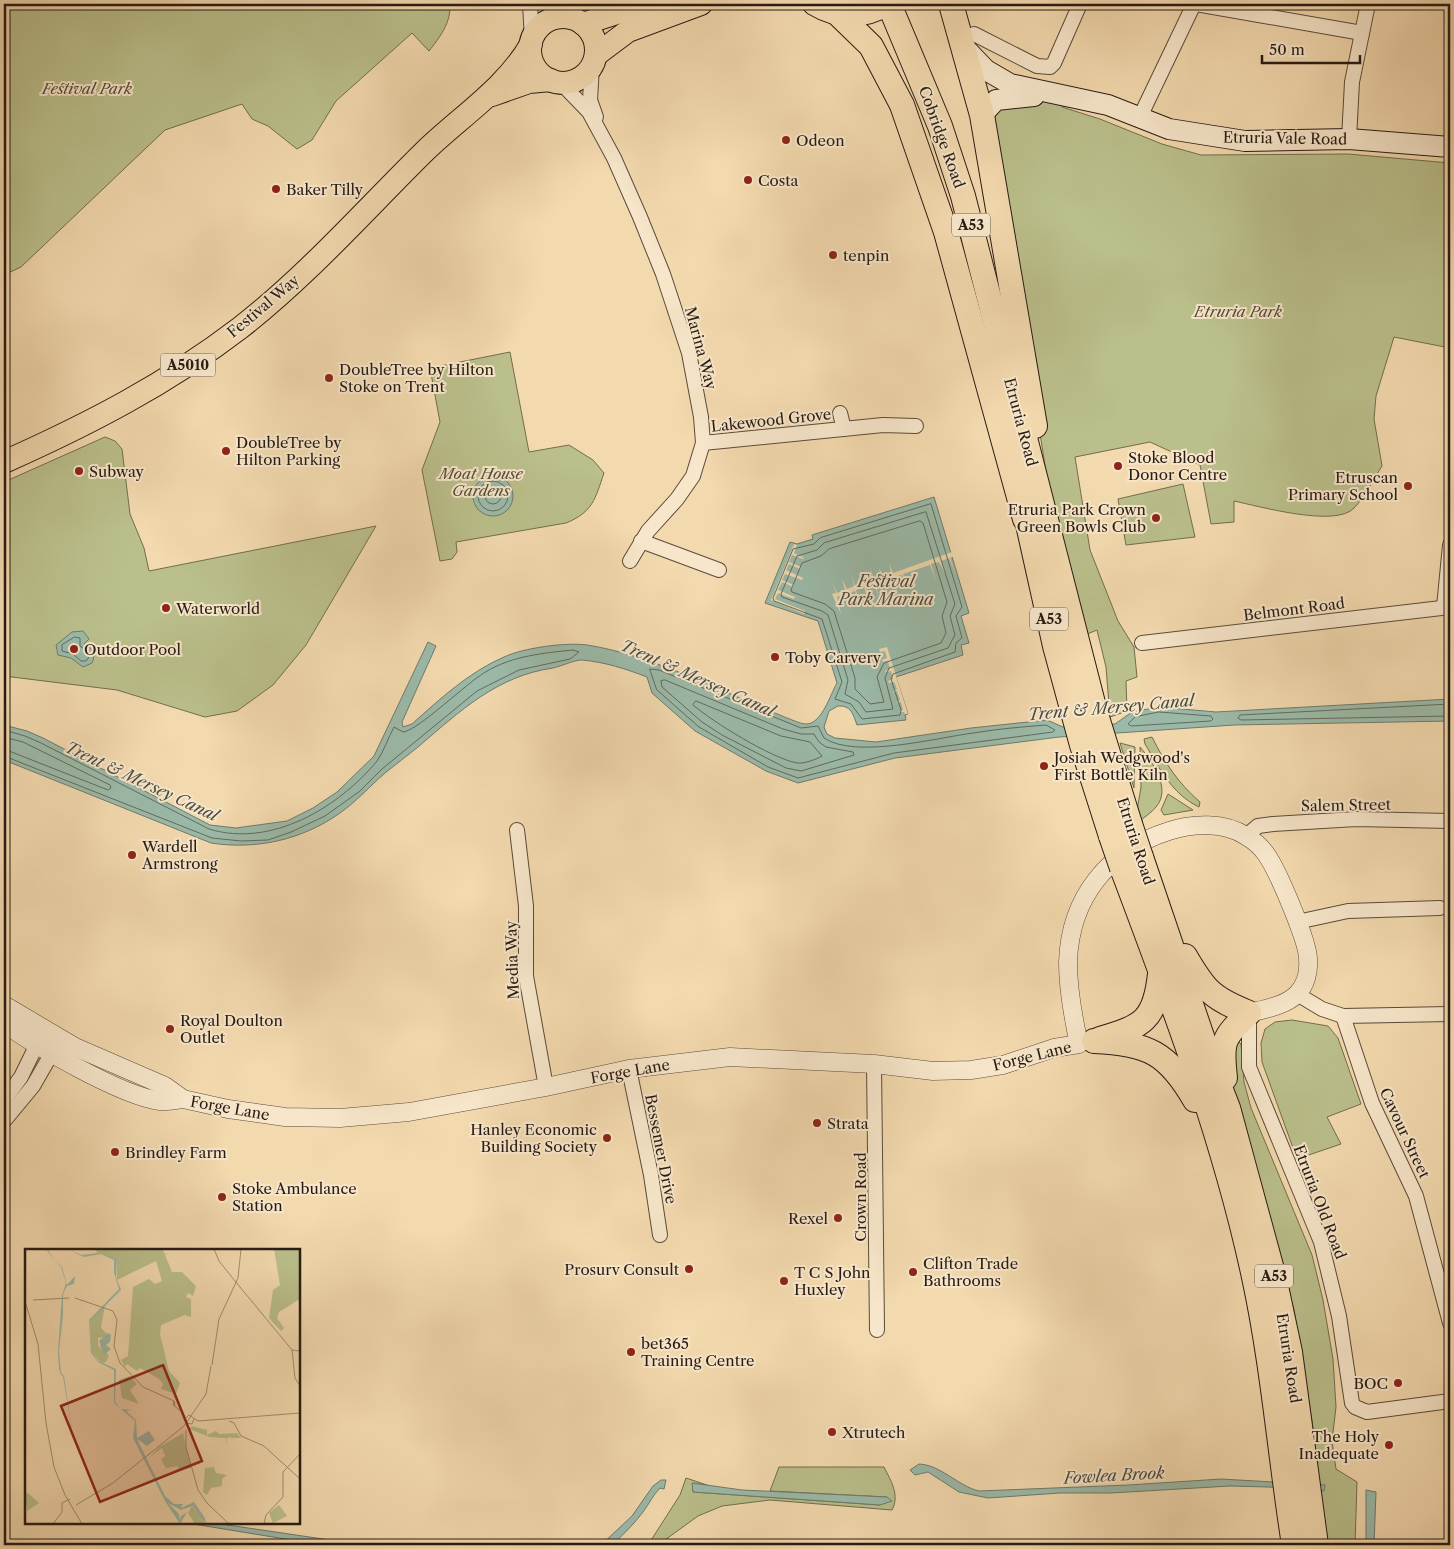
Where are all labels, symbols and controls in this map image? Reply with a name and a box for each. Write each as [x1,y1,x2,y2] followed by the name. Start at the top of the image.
[1262,32,1359,64] scale bar
[1269,40,1305,59] text: 50 m
[41,79,132,98] park label: Festival Park
[915,83,969,191] street label: Cobridge Road
[1223,127,1347,149] street label: Etruria Vale Road
[796,131,845,150] place label: Odeon
[780,134,792,146] marker: Odeon
[758,171,799,190] place label: Costa
[742,174,754,186] marker: Costa
[286,180,364,199] place label: Baker Tilly
[270,183,282,195] marker: Baker Tilly
[952,214,990,236] road number: A53
[843,246,890,265] place label: tenpin
[827,249,839,261] marker: tenpin
[223,270,303,342] street label: Festival Way
[1193,302,1282,321] park label: Etruria Park
[681,304,721,392] street label: Marina Way
[160,354,216,376] road number: A5010
[339,360,494,396] place label: DoubleTree by Hilton Stoke on Trent
[323,372,335,384] marker: DoubleTree by Hilton Stoke on Trent
[1000,376,1042,468] street label: Etruria Road
[710,404,832,436] street label: Lakewood Grove
[236,433,342,469] place label: DoubleTree by Hilton Parking
[220,445,232,457] marker: DoubleTree by Hilton Parking
[1128,448,1227,484] place label: Stoke Blood Donor Centre
[1112,460,1124,472] marker: Stoke Blood Donor Centre
[89,462,144,481] place label: Subway
[437,464,524,500] park label: Moat House Gardens
[73,465,85,477] marker: Subway
[1288,468,1399,504] place label: Etruscan Primary School
[1402,480,1414,492] marker: Etruscan Primary School
[1008,500,1147,536] place label: Etruria Park Crown Green Bowls Club
[1150,512,1162,524] marker: Etruria Park Crown Green Bowls Club
[836,571,934,609] water label: Festival Park Marina
[1242,593,1346,625] street label: Belmont Road
[175,599,260,618] place label: Waterworld
[160,602,172,614] marker: Waterworld
[1030,608,1068,630] road number: A53
[618,635,780,722] water label: Trent & Mersey Canal
[84,640,181,659] place label: Outdoor Pool
[68,643,80,655] marker: Outdoor Pool
[785,648,882,667] place label: Toby Carvery
[769,651,781,663] marker: Toby Carvery
[1027,690,1197,724] water label: Trent & Mersey Canal
[62,737,223,826] water label: Trent & Mersey Canal
[1052,748,1190,784] place label: Josiah Wedgwood's First Bottle Kiln
[1038,760,1050,772] marker: Josiah Wedgwood's First Bottle Kiln
[1113,795,1159,887] street label: Etruria Road
[1301,795,1392,815] street label: Salem Street
[141,837,218,873] place label: Wardell Armstrong
[126,849,138,861] marker: Wardell Armstrong
[501,920,523,1000] street label: Media Way
[180,1011,283,1047] place label: Royal Doulton Outlet
[164,1023,176,1035] marker: Royal Doulton Outlet
[991,1037,1073,1075] street label: Forge Lane
[589,1055,671,1087] street label: Forge Lane
[1376,1085,1435,1182] street label: Cavour Street
[189,1092,271,1124] street label: Forge Lane
[641,1092,681,1206] street label: Bessemer Drive
[827,1114,869,1133] place label: Strata
[811,1117,823,1129] marker: Strata
[470,1120,598,1156] place label: Hanley Economic Building Society
[601,1132,613,1144] marker: Hanley Economic Building Society
[1289,1142,1351,1262] street label: Etruria Old Road
[125,1143,227,1162] place label: Brindley Farm
[109,1146,121,1158] marker: Brindley Farm
[851,1152,870,1242] street label: Crown Road
[232,1179,357,1215] place label: Stoke Ambulance Station
[216,1191,228,1203] marker: Stoke Ambulance Station
[788,1209,829,1228] place label: Rexel
[832,1212,844,1224] marker: Rexel
[25,1249,300,1524] inset map
[923,1254,1018,1290] place label: Clifton Trade Bathrooms
[564,1260,680,1279] place label: Prosurv Consult
[683,1263,695,1275] marker: Prosurv Consult
[794,1263,871,1299] place label: T C S John Huxley
[1255,1264,1293,1288] road number: A53
[907,1266,919,1278] marker: Clifton Trade Bathrooms
[778,1275,790,1287] marker: T C S John Huxley
[1273,1312,1305,1404] street label: Etruria Road
[641,1334,754,1370] place label: bet365 Training Centre
[625,1346,637,1358] marker: bet365 Training Centre
[1353,1374,1388,1393] place label: BOC
[1392,1377,1404,1389] marker: BOC
[841,1423,906,1442] place label: Xtrutech
[826,1426,838,1438] marker: Xtrutech
[1299,1427,1380,1463] place label: The Holy Inadequate
[1383,1439,1395,1451] marker: The Holy Inadequate
[1061,1462,1166,1488] water label: Fowlea Brook

